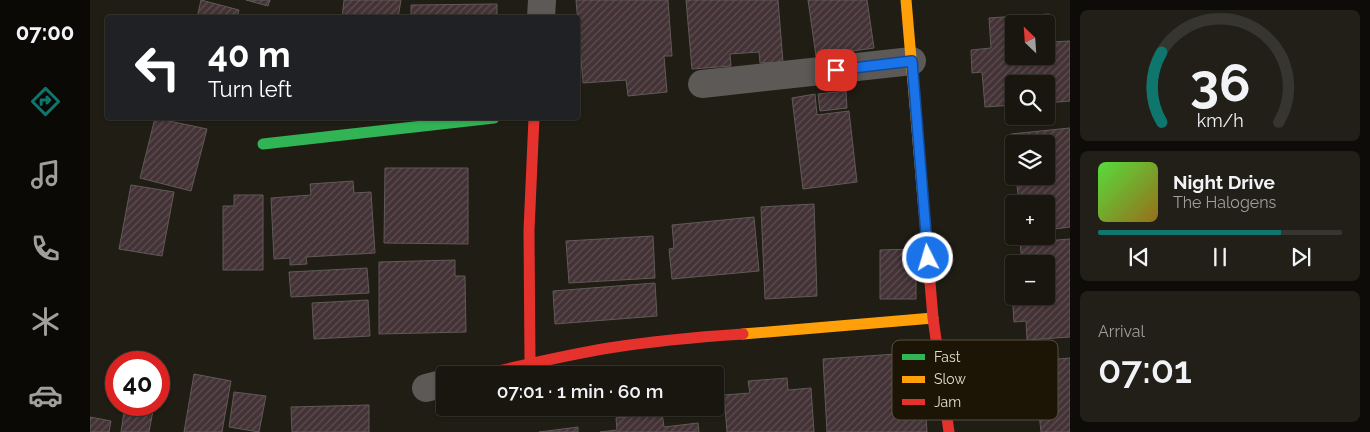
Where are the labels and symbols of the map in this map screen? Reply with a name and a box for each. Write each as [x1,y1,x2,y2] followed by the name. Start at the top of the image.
[1005,15,1055,65] north arrow
[815,49,857,91] pin
[901,231,953,283] position arrow
[892,340,1058,420] legend
[934,349,961,365] text: Fast
[105,351,170,416] speed limit sign: 40
[934,371,966,387] text: Slow
[934,394,961,410] text: Jam

